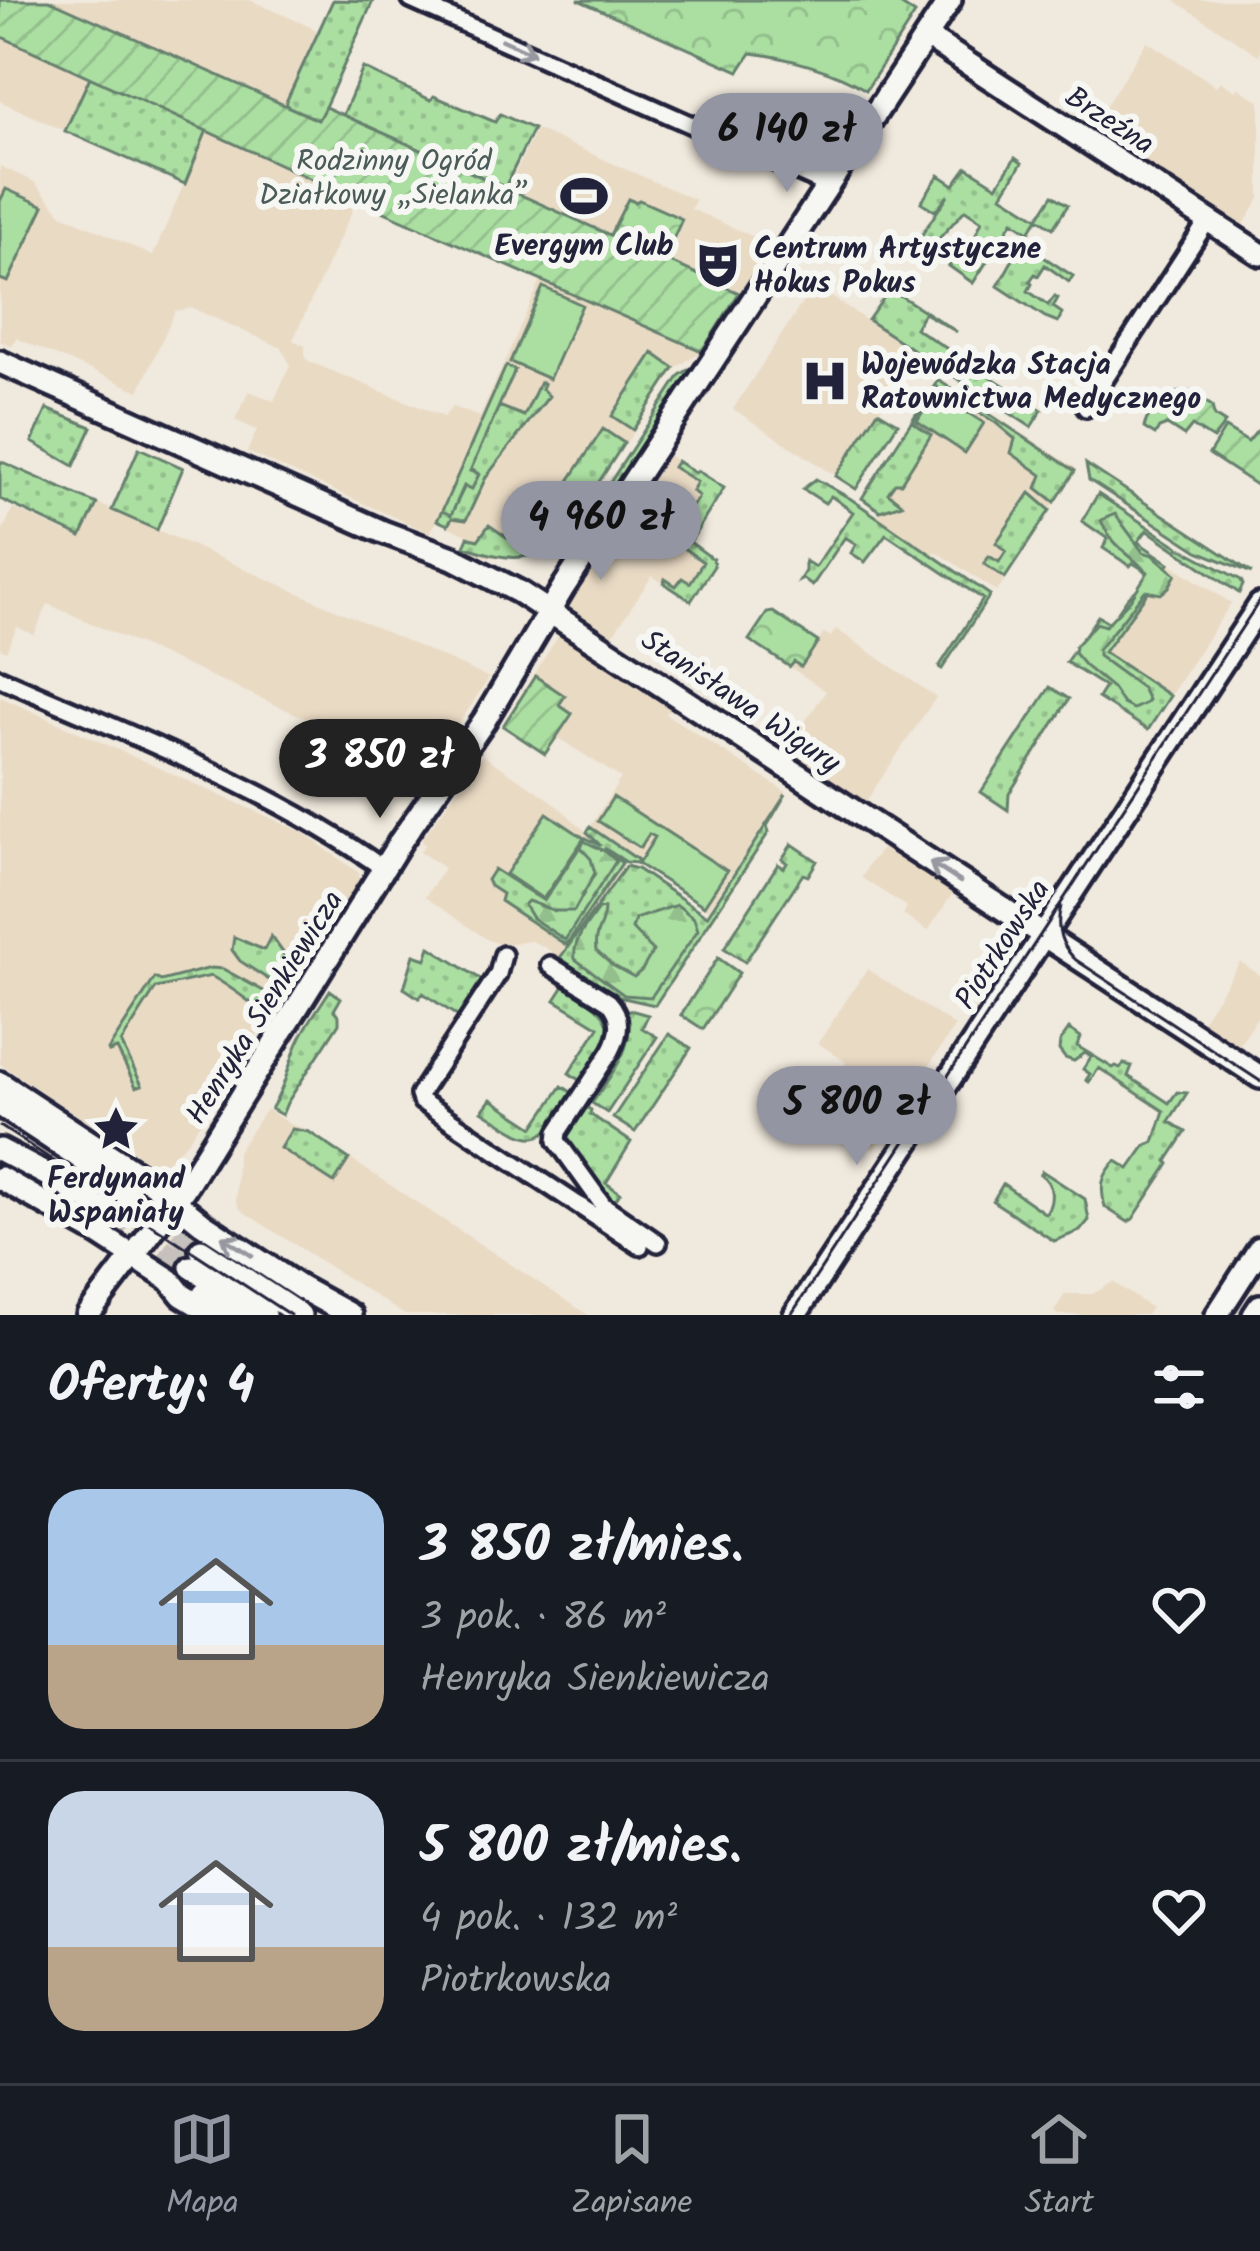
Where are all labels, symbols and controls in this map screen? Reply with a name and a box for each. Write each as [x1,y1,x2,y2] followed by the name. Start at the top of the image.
[499,38,535,60] one-way arrow
[1054,75,1163,169] street label: Brzeźna
[663,93,911,195] pin: 6 140 zł
[718,101,856,163] text: 6 140 zł
[259,138,529,220] park label: Rodzinny Ogród Działkowy „Sielanka”
[559,171,609,221] sports icon: Evergym Club
[495,223,673,271] place label: Evergym Club
[754,226,1042,308] place label: Centrum Artystyczne Hokus Pokus
[693,240,743,290] theatre icon: Centrum Artystyczne Hokus Pokus
[861,342,1201,424] place label: Wojewódzka Stacja Ratownictwa Medycznego
[800,356,850,406] hospital icon: Wojewódzka Stacja Ratownictwa Medycznego
[477,481,725,583] pin: 4 960 zł
[528,489,674,551] text: 4 960 zł
[630,618,850,788] street label: Stanisława Wigury
[256,719,504,821] pin: 3 850 zł
[306,727,454,789] text: 3 850 zł
[929,859,963,884] one-way arrow
[943,870,1064,1020] street label: Piotrkowska
[174,881,357,1135] street label: Henryka Sienkiewicza
[733,1066,981,1168] pin: 5 800 zł
[784,1074,930,1136] text: 5 800 zł
[91,1104,141,1154] place icon: Ferdynand Wspaniały
[47,1156,186,1238] place label: Ferdynand Wspaniały
[221,1234,255,1258] one-way arrow
[48,1347,255,1428] text: Oferty: 4
[1146,1354,1212,1420] icon: filters
[420,1507,743,1588] text: 3 850 zł/mies.
[144,1537,288,1681] icon: home
[1146,1576,1212,1642] icon: heart
[420,1588,666,1650] text: 3 pok. · 86 m²
[420,1650,770,1712] text: Henryka Sienkiewicza
[420,1808,742,1889] text: 5 800 zł/mies.
[144,1839,288,1983] icon: home
[1146,1878,1212,1944] icon: heart
[420,1889,677,1951] text: 4 pok. · 132 m²
[420,1951,612,2013] text: Piotrkowska
[166,2106,239,2231] tab: Mapa
[571,2106,692,2231] tab: Zapisane
[1024,2106,1094,2231] tab: Start

